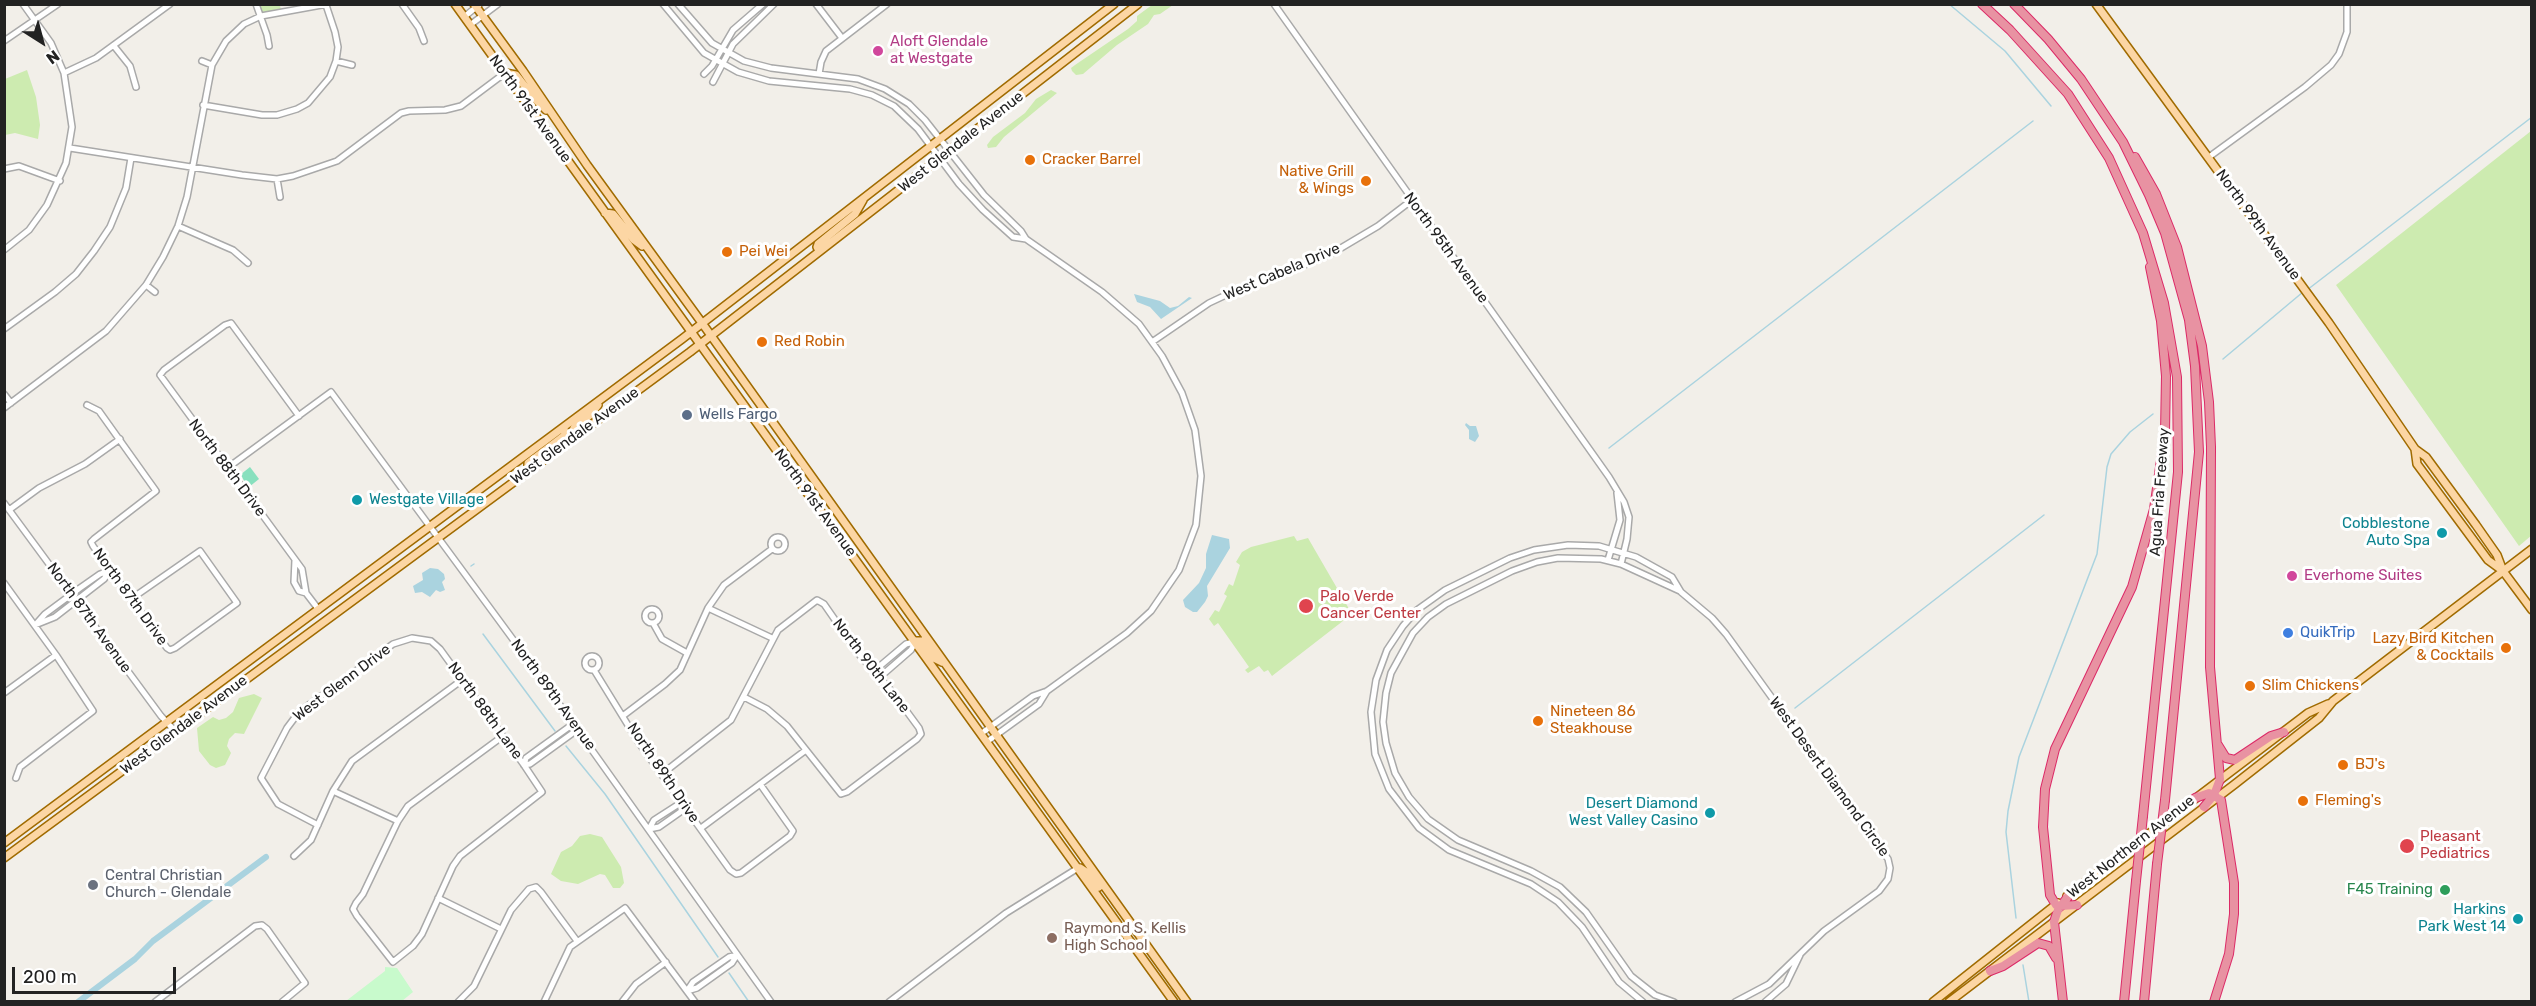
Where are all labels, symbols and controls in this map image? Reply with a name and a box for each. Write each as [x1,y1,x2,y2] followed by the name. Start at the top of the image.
[12,12,72,72] north arrow
[890,33,988,68] place label: Aloft Glendale at Westgate
[871,44,885,58] marker: Aloft Glendale at Westgate
[43,46,63,68] text: N
[485,52,575,166] street label: North 91st Avenue
[895,87,1027,197] street label: West Glendale Avenue
[1042,151,1141,169] place label: Cracker Barrel
[1023,153,1037,167] marker: Cracker Barrel
[1279,163,1354,198] place label: Native Grill & Wings
[2212,166,2304,284] street label: North 99th Avenue
[1359,174,1373,188] marker: Native Grill & Wings
[1400,189,1492,307] street label: North 95th Avenue
[1221,239,1343,305] street label: West Cabela Drive
[739,243,788,261] place label: Pei Wei
[720,245,734,259] marker: Pei Wei
[774,333,845,351] place label: Red Robin
[755,335,769,349] marker: Red Robin
[507,383,643,489] street label: West Glendale Avenue
[699,406,777,424] place label: Wells Fargo
[680,408,694,422] marker: Wells Fargo
[185,416,269,520] street label: North 88th Drive
[2147,427,2173,557] street label: Agua Fria Freeway
[770,446,860,560] street label: North 91st Avenue
[369,491,484,509] place label: Westgate Village
[350,493,364,507] marker: Westgate Village
[2342,515,2430,550] place label: Cobblestone Auto Spa
[2435,526,2449,540] marker: Cobblestone Auto Spa
[89,545,171,649] street label: North 87th Drive
[43,559,135,677] street label: North 87th Avenue
[2304,567,2422,585] place label: Everhome Suites
[2285,569,2299,583] marker: Everhome Suites
[1320,588,1421,623] place label: Palo Verde Cancer Center
[1297,597,1315,615] marker: Palo Verde Cancer Center
[829,615,913,717] street label: North 90th Lane
[2300,624,2355,642] place label: QuikTrip
[2281,626,2295,640] marker: QuikTrip
[2373,630,2494,665] place label: Lazy Bird Kitchen & Cocktails
[507,636,599,754] street label: North 89th Avenue
[290,640,394,726] street label: West Glenn Drive
[2499,641,2513,655] marker: Lazy Bird Kitchen & Cocktails
[444,659,526,763] street label: North 88th Lane
[117,671,251,779] street label: West Glendale Avenue
[2262,677,2359,695] place label: Slim Chickens
[2243,679,2257,693] marker: Slim Chickens
[1765,694,1893,860] street label: West Desert Diamond Circle
[1550,703,1636,738] place label: Nineteen 86 Steakhouse
[1531,714,1545,728] marker: Nineteen 86 Steakhouse
[623,720,703,826] street label: North 89th Drive
[2355,756,2385,774] place label: BJ's
[2336,758,2350,772] marker: BJ's
[2064,792,2198,902] street label: West Northern Avenue
[2315,792,2381,810] place label: Fleming's
[2296,794,2310,808] marker: Fleming's
[1569,795,1698,830] place label: Desert Diamond West Valley Casino
[1703,806,1717,820] marker: Desert Diamond West Valley Casino
[2420,828,2490,863] place label: Pleasant Pediatrics
[2398,837,2416,855] marker: Pleasant Pediatrics
[105,867,231,902] place label: Central Christian Church - Glendale
[86,878,100,892] marker: Central Christian Church - Glendale
[2347,881,2433,899] place label: F45 Training
[2438,883,2452,897] marker: F45 Training
[2418,901,2506,936] place label: Harkins Park West 14
[2511,912,2525,926] marker: Harkins Park West 14
[1064,920,1186,955] place label: Raymond S. Kellis High School
[1045,931,1059,945] marker: Raymond S. Kellis High School
[15,955,178,993] scale bar
[23,966,77,988] text: 200 m

